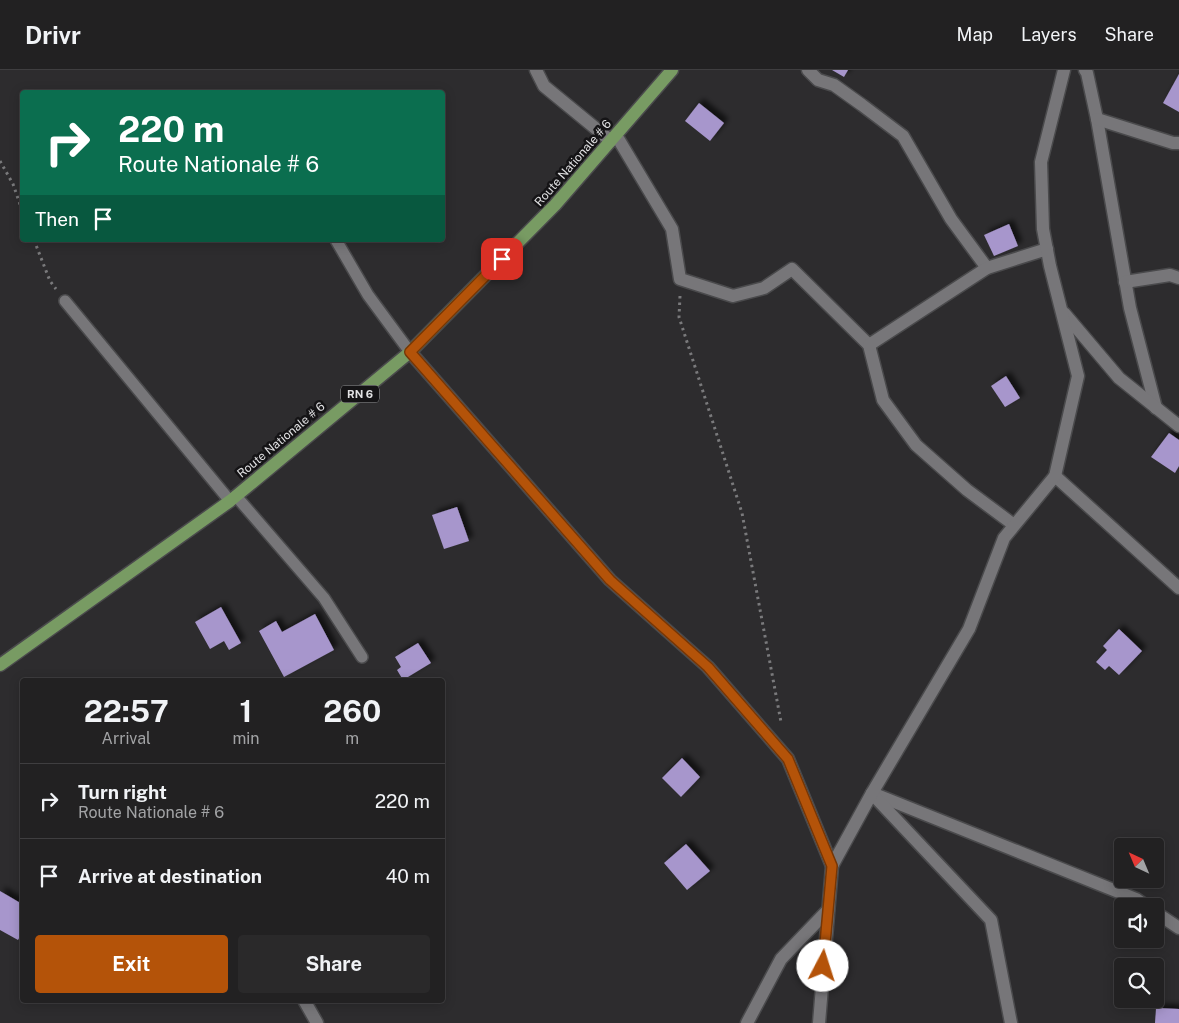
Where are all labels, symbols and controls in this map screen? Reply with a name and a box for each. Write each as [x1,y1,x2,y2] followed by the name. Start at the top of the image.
[25,21,81,49] text: Drivr
[957,24,993,45] text: Map
[1021,24,1077,45] text: Layers
[1105,24,1154,45] text: Share
[118,109,224,150] text: 220 m
[35,110,100,175] icon: right
[532,117,614,209] street label: Route Nationale # 6
[118,151,319,177] text: Route Nationale # 6
[89,205,117,233] icon: arrive
[35,208,79,230] text: Then
[481,238,523,280] pin
[488,245,516,273] icon: arrive
[341,386,379,402] road number: RN 6
[234,399,328,481] street label: Route Nationale # 6
[84,693,169,729] text: 22:57
[240,693,252,729] text: 1
[323,693,381,729] text: 260
[102,729,151,748] text: Arrival
[232,729,260,748] text: min
[345,729,359,748] text: m
[78,781,167,803] text: Turn right
[35,787,63,815] icon: right
[375,790,430,812] text: 220 m
[78,803,224,822] text: Route Nationale # 6
[1114,838,1164,888] north arrow
[1114,838,1164,1008] map controls
[35,862,63,890] icon: arrive
[78,865,262,887] text: Arrive at destination
[385,865,430,887] text: 40 m
[1114,898,1164,948] button: sound
[35,935,228,993] button: Exit
[238,935,430,993] button: Share
[796,939,848,991] position arrow
[1114,958,1164,1008] button: search

